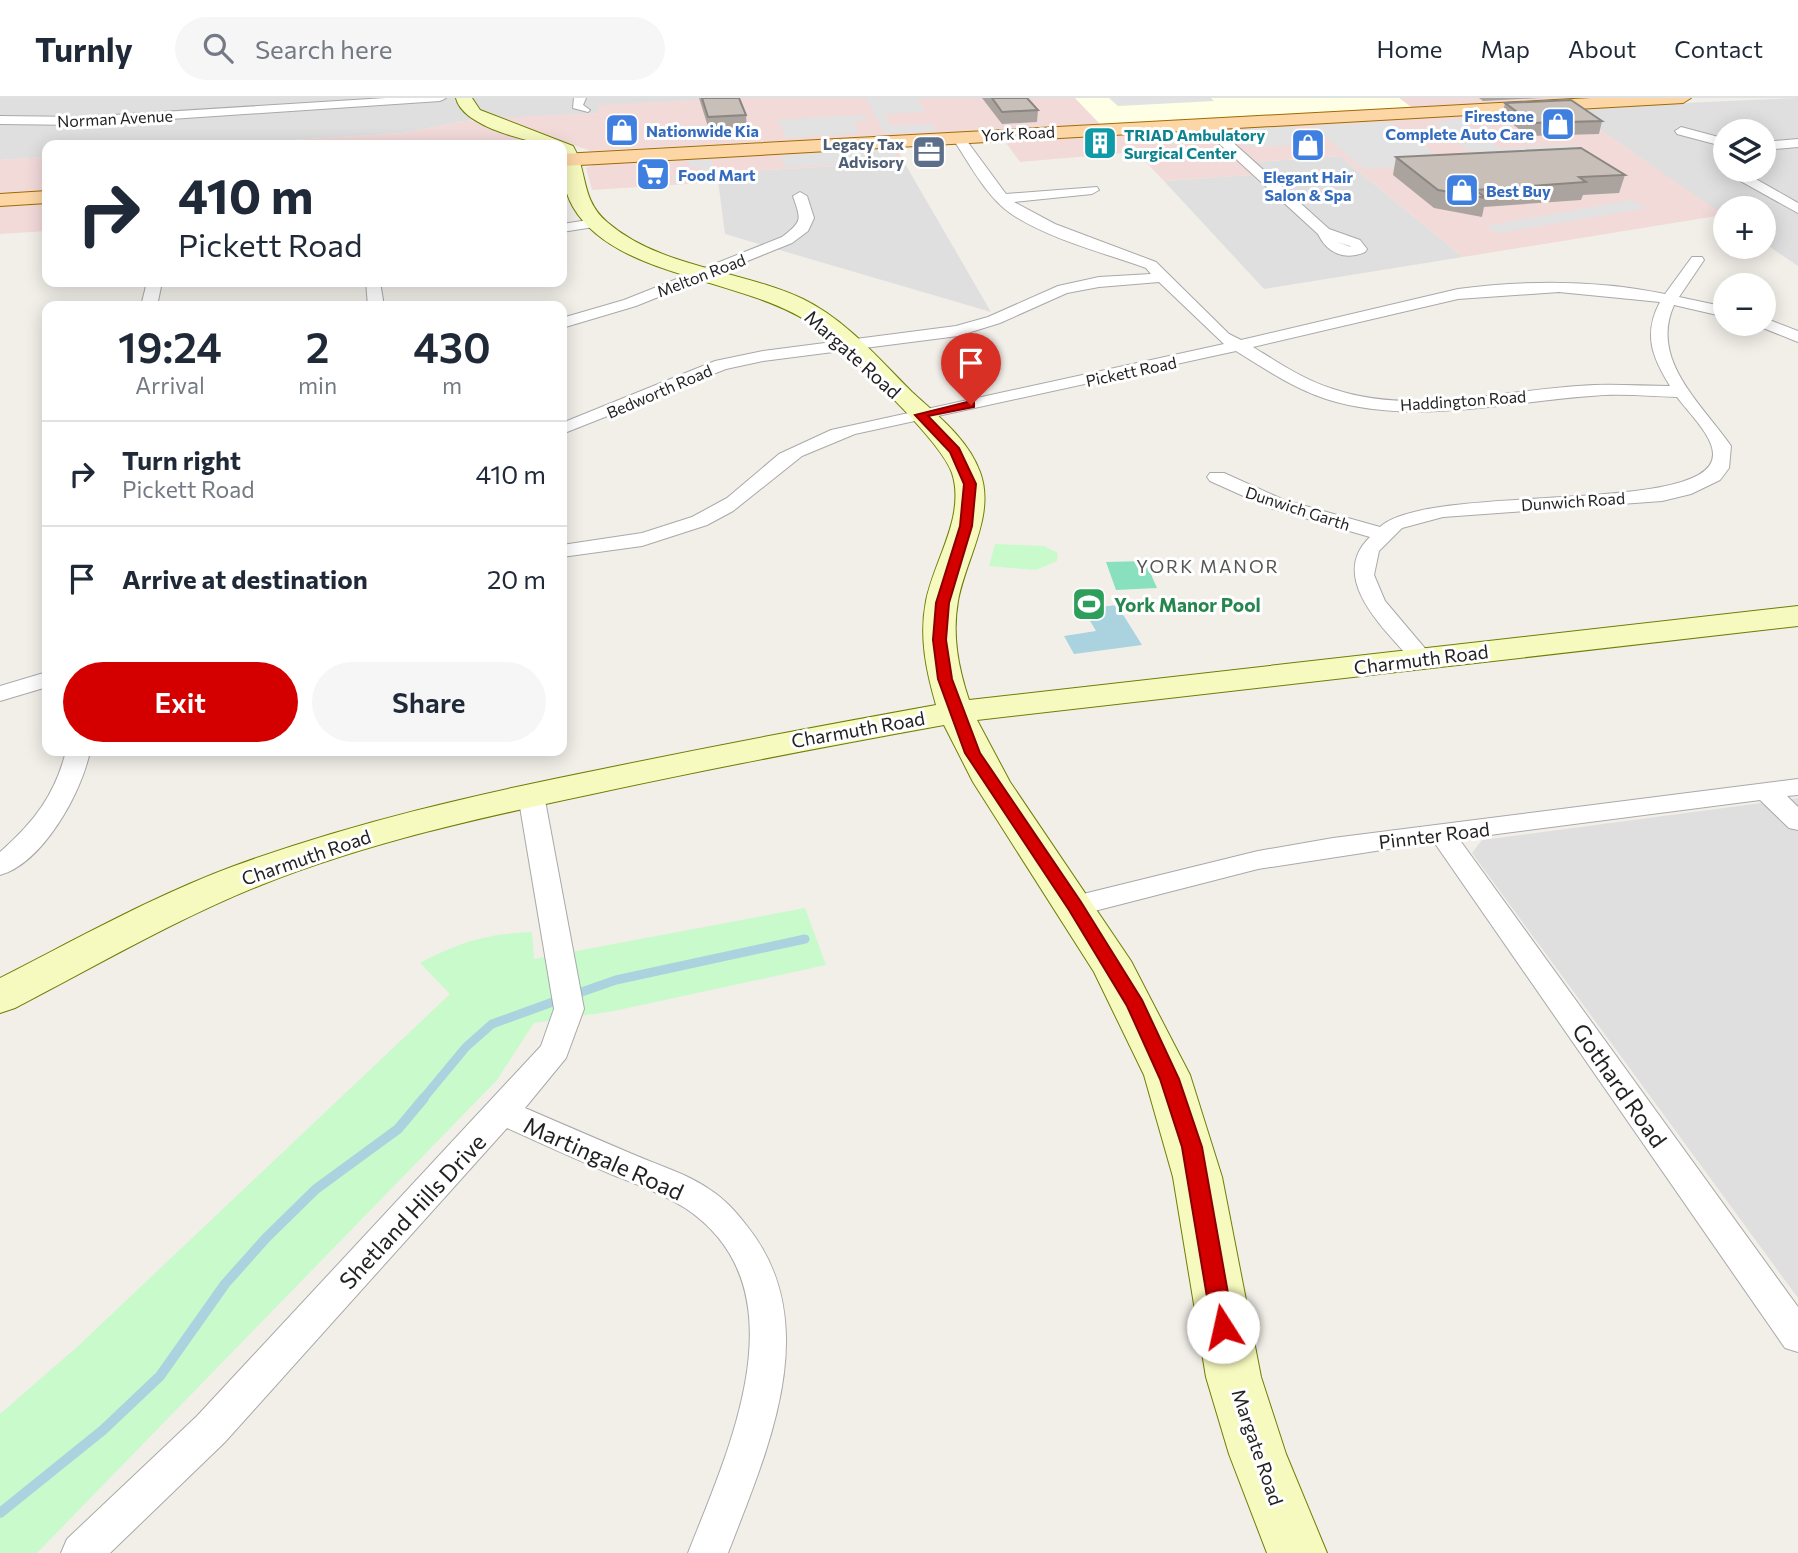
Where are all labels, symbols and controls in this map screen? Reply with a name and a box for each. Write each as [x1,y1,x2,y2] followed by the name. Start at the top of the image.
[175,17,665,80] search box
[35,28,133,69] text: Turnly
[199,29,237,67] icon: search
[255,33,392,64] text: Search here
[1377,34,1443,63] text: Home
[1481,34,1530,63] text: Map
[1568,34,1636,63] text: About
[1674,34,1763,63] text: Contact
[57,105,173,131] street label: Norman Avenue
[1539,105,1577,143] shop icon: Firestone Complete Auto Care
[1385,106,1534,143] place label: Firestone Complete Auto Care
[603,111,641,149] shop icon: Nationwide Kia
[1713,119,1776,336] map controls
[1713,119,1776,182] button: layers
[646,121,759,140] place label: Nationwide Kia
[981,122,1055,144] street label: York Road
[1081,124,1119,162] building icon: TRIAD Ambulatory Surgical Center
[1124,125,1265,162] place label: TRIAD Ambulatory Surgical Center
[1289,126,1327,164] shop icon: Elegant Hair Salon & Spa
[910,133,948,171] office icon: Legacy Tax Advisory
[823,134,904,171] place label: Legacy Tax Advisory
[634,155,672,193] supermarket icon: Food Mart
[178,164,313,224] text: 410 m
[678,165,756,184] place label: Food Mart
[1263,167,1353,204] place label: Elegant Hair Salon & Spa
[63,168,154,259] icon: right
[1443,171,1481,209] shop icon: Best Buy
[1486,181,1551,200] place label: Best Buy
[1713,196,1776,259] button: +
[178,224,363,264] text: Pickett Road
[654,249,748,301] street label: Melton Road
[1713,273,1776,336] button: −
[800,305,906,403] street label: Margate Road
[118,320,222,372] text: 19:24
[306,320,329,372] text: 2
[413,320,491,372] text: 430
[941,333,1001,405] pin
[952,344,990,382] icon: arrive
[1084,352,1178,390] street label: Pickett Road
[603,360,715,422] street label: Bedworth Road
[135,371,205,399] text: Arrival
[298,371,337,399] text: min
[442,371,462,399] text: m
[1399,386,1527,414] street label: Haddington Road
[122,444,241,475] text: Turn right
[63,455,101,493] icon: right
[475,458,546,489] text: 410 m
[122,475,255,503] text: Pickett Road
[1243,482,1353,534] street label: Dunwich Garth
[1520,488,1626,514] street label: Dunwich Road
[1136,555,1280,577] district label: YORK MANOR
[63,560,101,598] icon: arrive
[122,563,368,594] text: Arrive at destination
[487,563,546,594] text: 20 m
[1070,585,1108,623] sports icon: York Manor Pool
[1114,593,1261,616] place label: York Manor Pool
[1352,639,1490,679] street label: Charmuth Road
[63,662,298,742] button: Exit
[312,662,546,742] button: Share
[789,706,927,752] street label: Charmuth Road
[1377,817,1491,853] street label: Pinnter Road
[238,824,374,890] street label: Charmuth Road
[1567,1017,1673,1153] street label: Gothard Road
[520,1110,688,1206] street label: Martingale Road
[333,1128,491,1294] street label: Shetland Hills Drive
[1186,1290,1260,1364] position arrow
[1227,1386,1289,1508] street label: Margate Road

